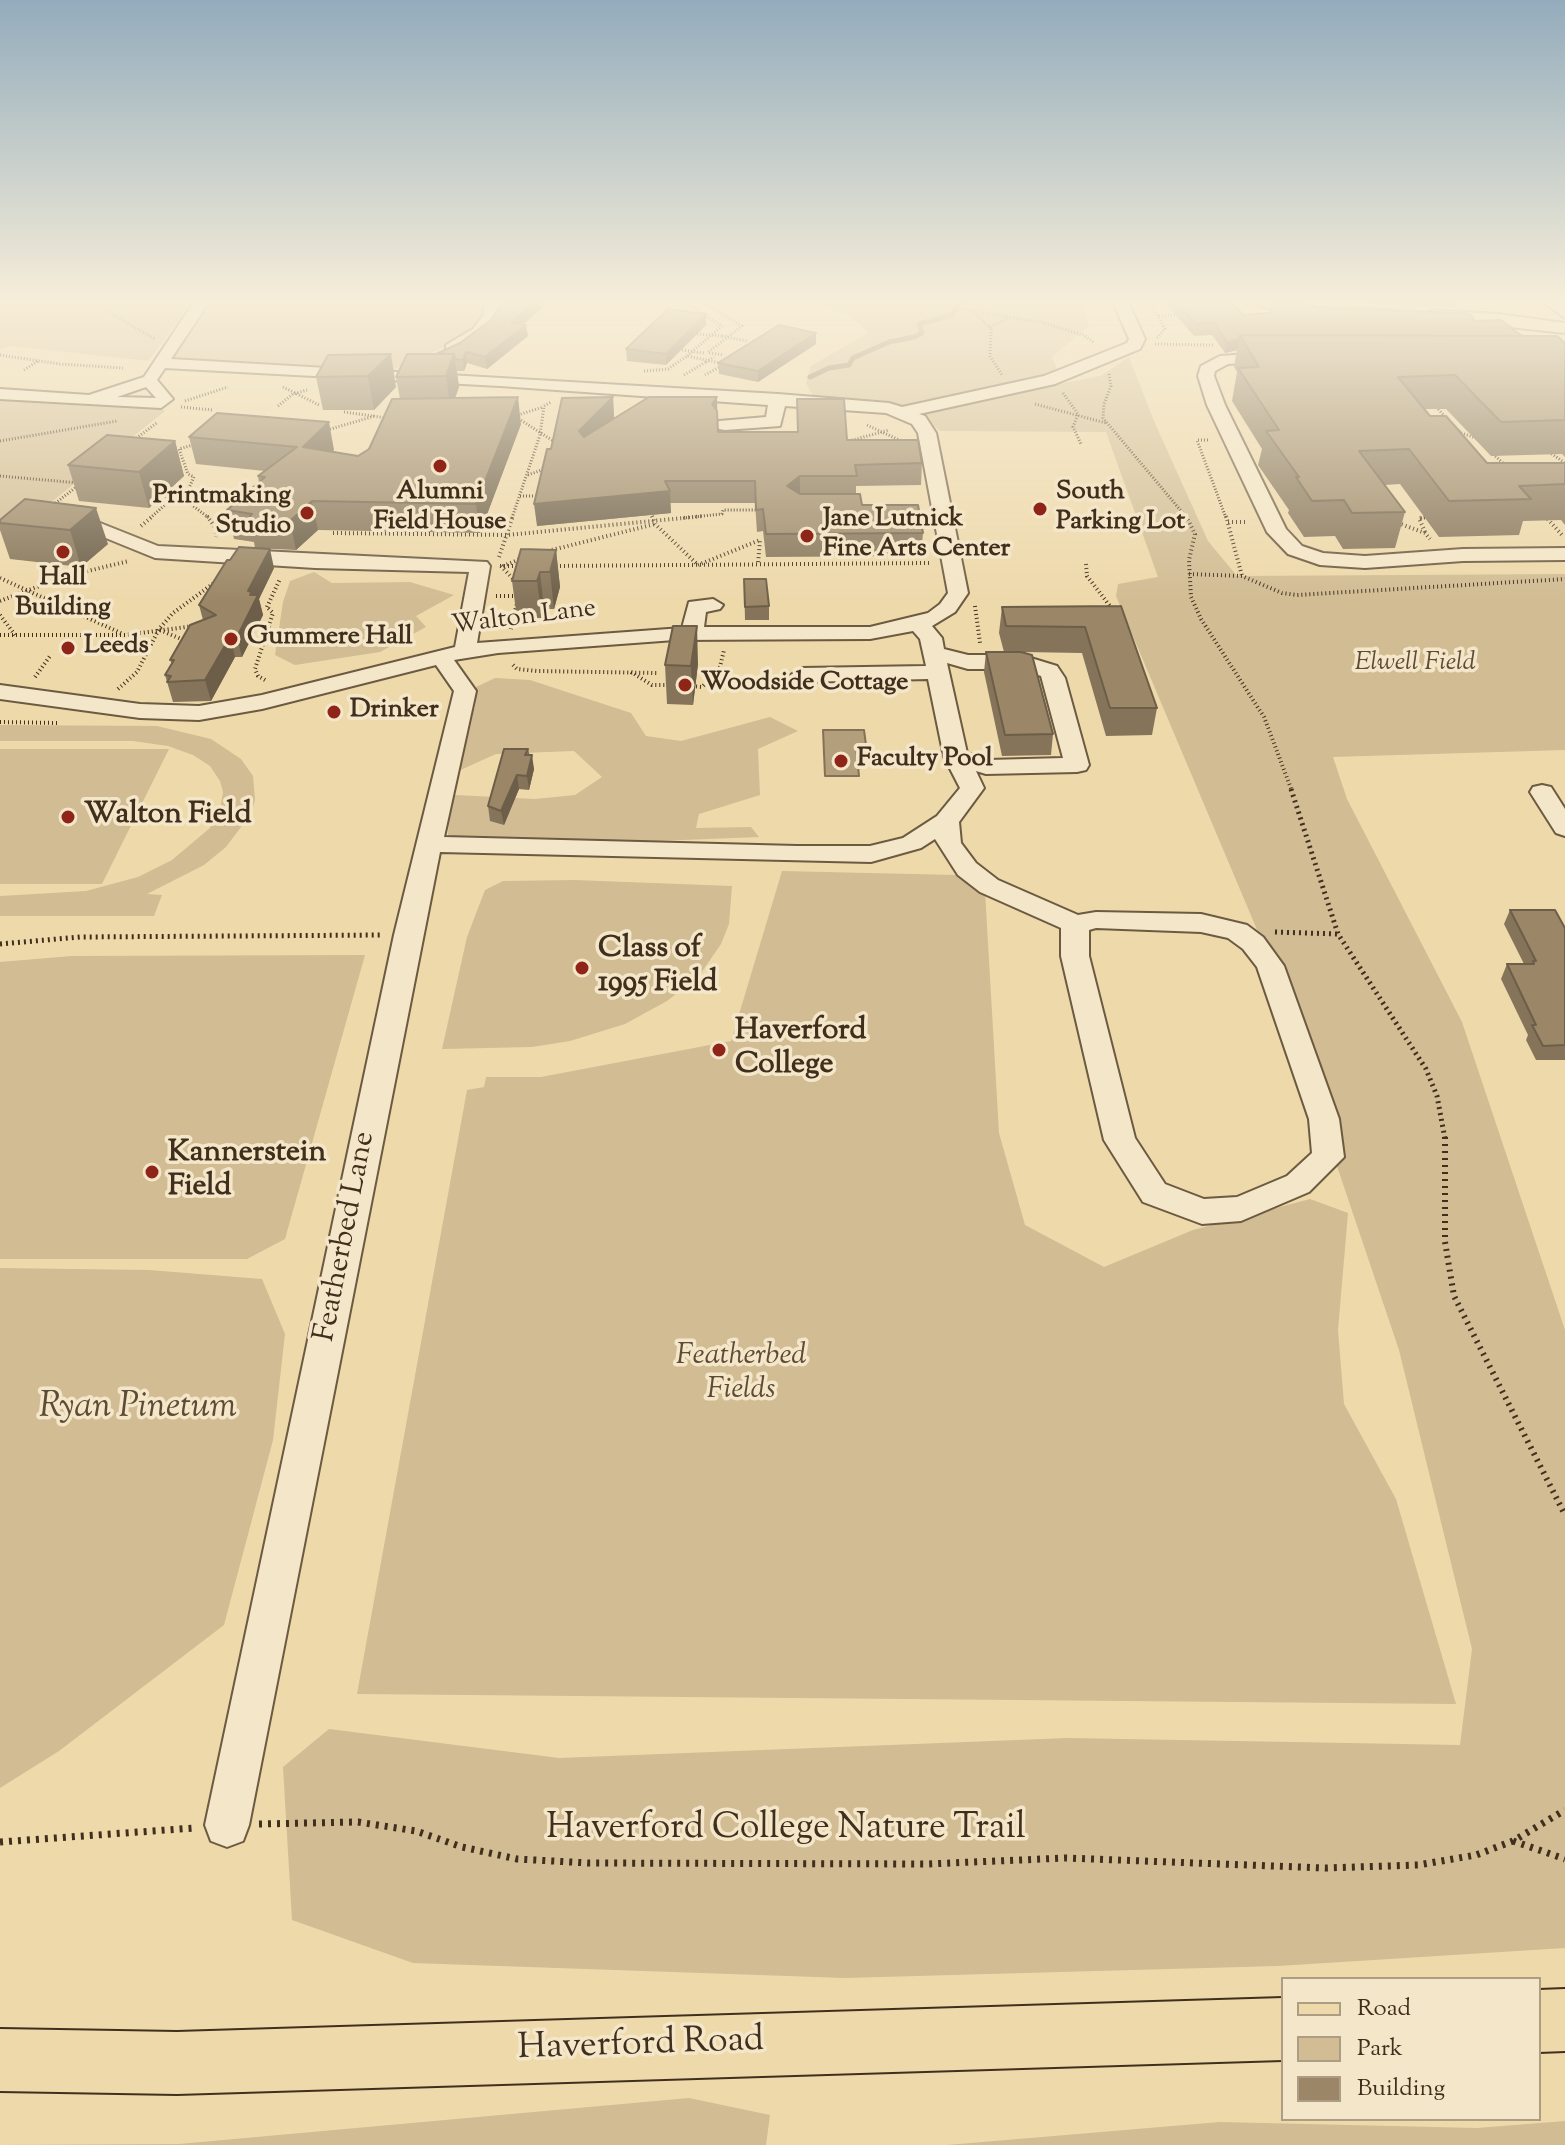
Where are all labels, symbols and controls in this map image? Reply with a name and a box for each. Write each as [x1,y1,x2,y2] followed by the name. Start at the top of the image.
[431,457,449,475] marker: Alumni Field House
[374,478,506,540] place label: Alumni Field House
[1056,478,1185,540] place label: South Parking Lot
[153,482,291,544] place label: Printmaking Studio
[1031,500,1049,518] marker: South Parking Lot
[298,504,316,522] marker: Printmaking Studio
[823,505,1010,566] place label: Jane Lutnick Fine Arts Center
[798,527,816,545] marker: Jane Lutnick Fine Arts Center
[54,543,72,561] marker: Hall Building
[15,564,111,626] place label: Hall Building
[450,595,598,643] street label: Walton Lane
[247,623,413,655] place label: Gummere Hall
[222,630,240,648] marker: Gummere Hall
[84,632,149,664] place label: Leeds
[59,639,77,657] marker: Leeds
[1354,649,1476,681] park label: Elwell Field
[701,669,908,701] place label: Woodside Cottage
[676,676,694,694] marker: Woodside Cottage
[350,696,439,728] place label: Drinker
[325,703,343,721] marker: Drinker
[857,745,993,777] place label: Faculty Pool
[832,752,850,770] marker: Faculty Pool
[84,799,252,835] place label: Walton Field
[59,808,77,826] marker: Walton Field
[598,933,717,1004] place label: Class of 1995 Field
[573,959,591,977] marker: Class of 1995 Field
[735,1015,867,1086] place label: Haverford College
[710,1041,728,1059] marker: Haverford College
[309,1129,385,1345] street label: Featherbed Lane
[168,1137,326,1208] place label: Kannerstein Field
[143,1163,161,1181] marker: Kannerstein Field
[676,1340,806,1410] park label: Featherbed Fields
[39,1388,237,1432] park label: Ryan Pinetum
[546,1809,1026,1853] street label: Haverford College Nature Trail
[1281,1977,1541,2121] legend
[1357,1992,1411,2026] text: Road
[517,2021,765,2073] street label: Haverford Road
[1357,2032,1403,2066] text: Park
[1357,2072,1445,2106] text: Building

